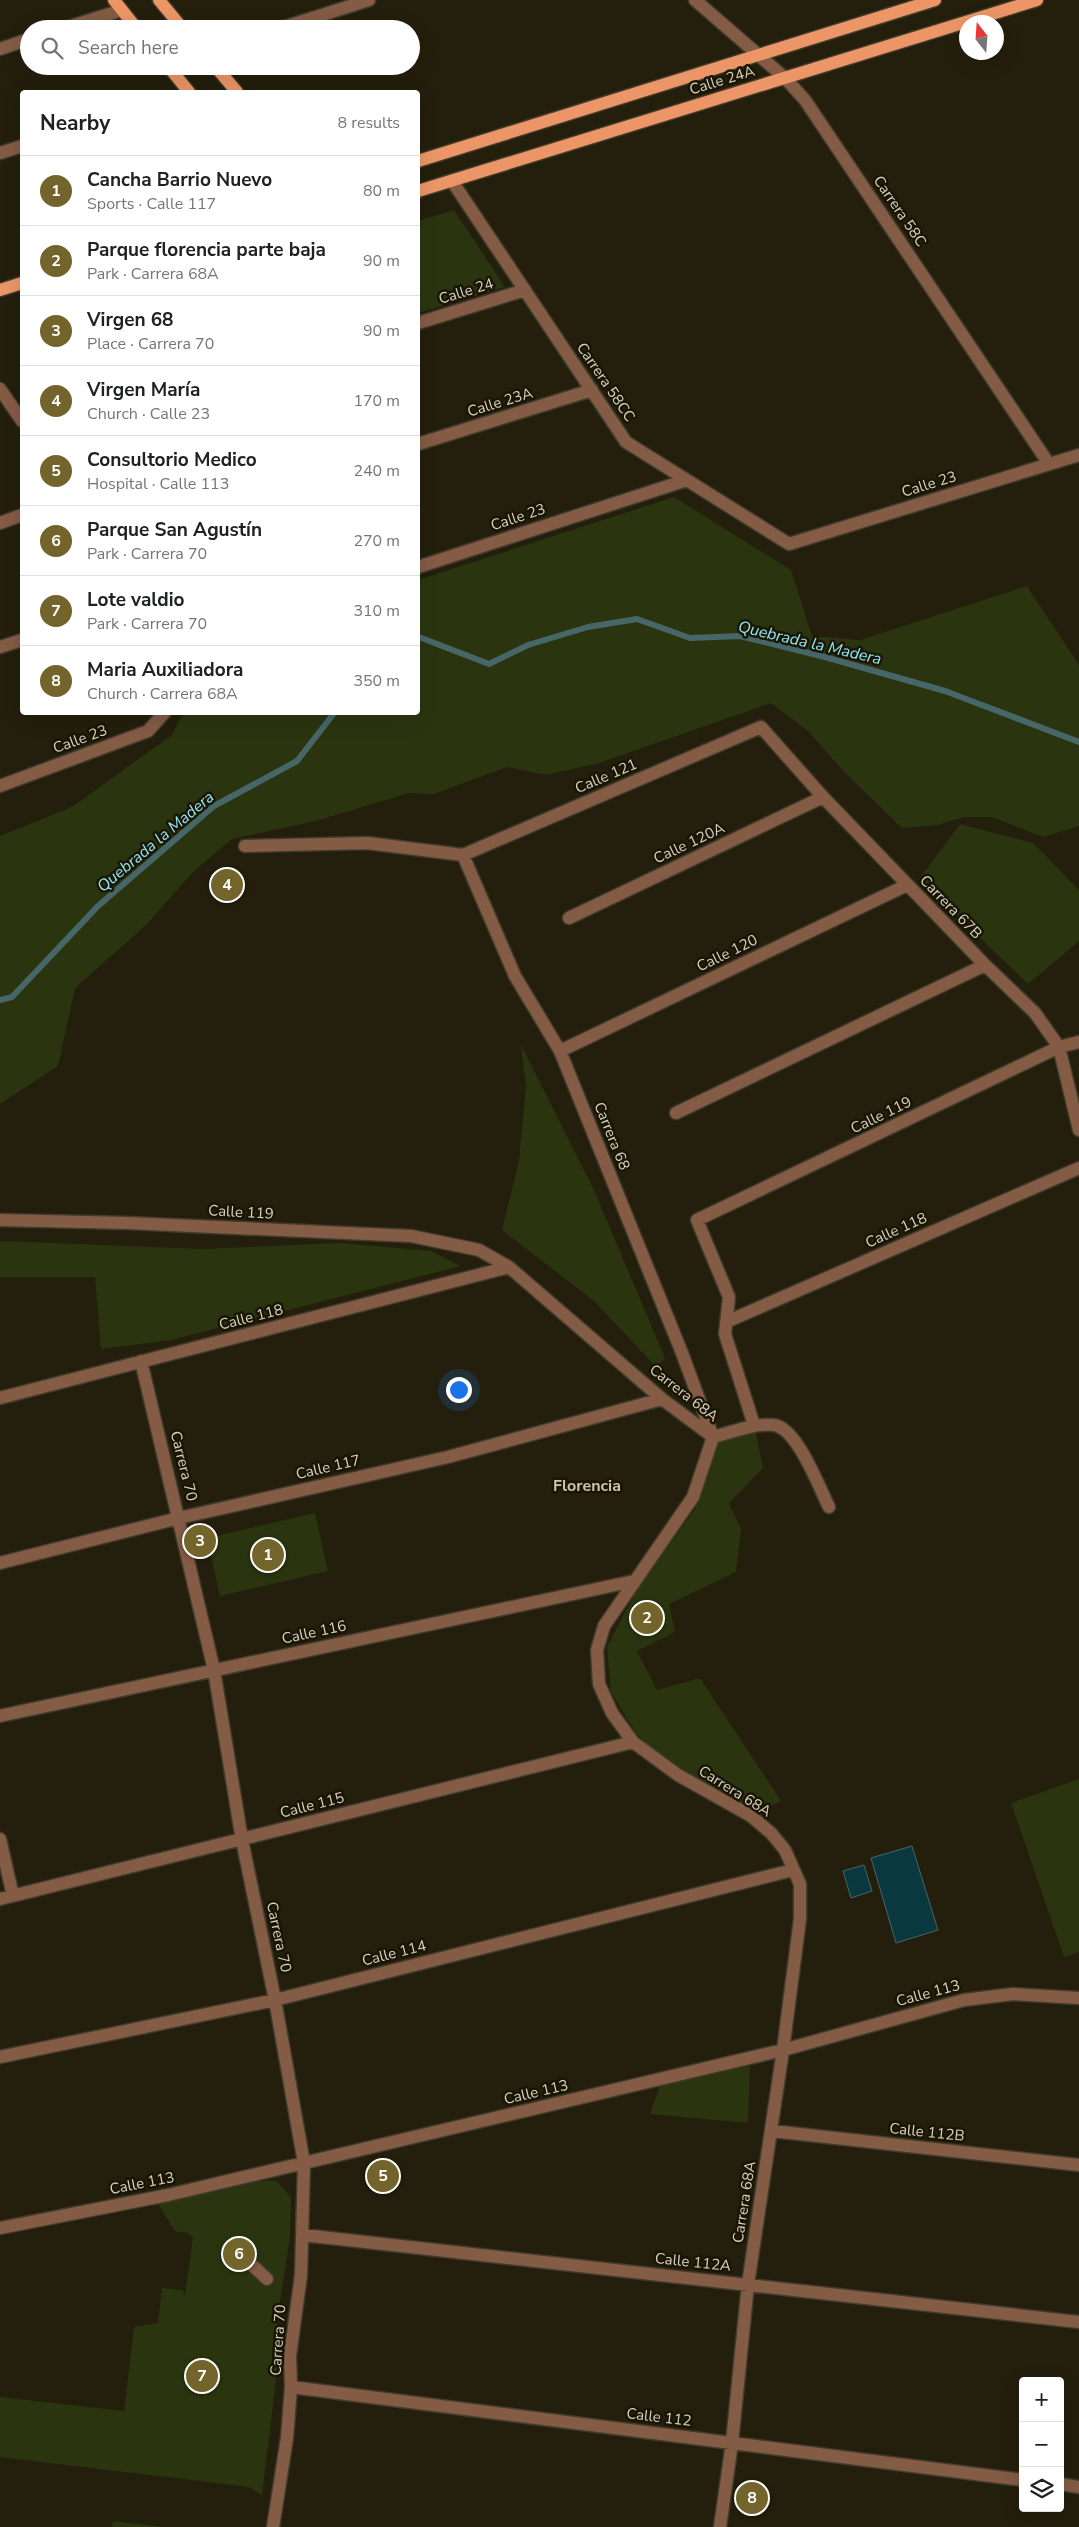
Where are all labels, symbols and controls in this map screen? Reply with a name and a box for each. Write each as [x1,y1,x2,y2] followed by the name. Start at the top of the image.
[959,15,1004,60] north arrow
[20,20,420,75] search box
[38,34,66,62] icon: search
[78,35,179,61] text: Search here
[687,61,757,99] street label: Calle 24A
[40,109,110,137] text: Nearby
[338,112,400,134] text: 8 results
[87,167,272,193] text: Cancha Barrio Nuevo
[869,172,931,250] street label: Carrera 58C
[51,180,61,202] text: 1
[363,180,400,202] text: 80 m
[87,193,216,215] text: Sports · Calle 117
[87,237,326,263] text: Parque florencia parte baja
[51,250,61,272] text: 2
[363,250,400,272] text: 90 m
[87,263,219,285] text: Park · Carrera 68A
[436,273,496,309] street label: Calle 24
[87,307,174,333] text: Virgen 68
[51,320,61,342] text: 3
[363,320,400,342] text: 90 m
[87,333,214,355] text: Place · Carrera 70
[572,339,640,425] street label: Carrera 58CC
[87,377,200,403] text: Virgen María
[465,383,535,421] street label: Calle 23A
[51,390,61,412] text: 4
[353,390,400,412] text: 170 m
[87,403,210,425] text: Church · Calle 23
[87,447,257,473] text: Consultorio Medico
[51,460,61,482] text: 5
[353,460,400,482] text: 240 m
[899,466,959,502] street label: Calle 23
[87,473,229,495] text: Hospital · Calle 113
[488,499,548,535] street label: Calle 23
[87,517,262,543] text: Parque San Agustín
[51,530,61,552] text: 6
[353,530,400,552] text: 270 m
[87,543,207,565] text: Park · Carrera 70
[87,587,184,613] text: Lote valdio
[51,600,61,622] text: 7
[353,600,400,622] text: 310 m
[87,613,207,635] text: Park · Carrera 70
[736,616,884,670] water label: Quebrada la Madera
[87,657,243,683] text: Maria Auxiliadora
[51,670,61,692] text: 8
[353,670,400,692] text: 350 m
[87,683,238,705] text: Church · Carrera 68A
[50,720,110,758] street label: Calle 23
[572,754,640,798] street label: Calle 121
[92,786,219,897] water label: Quebrada la Madera
[650,818,728,868] street label: Calle 120A
[211,866,243,904] pin: 4
[915,871,987,943] street label: Carrera 67B
[693,930,761,976] street label: Calle 120
[847,1092,915,1138] street label: Calle 119
[589,1099,635,1173] street label: Carrera 68
[208,1200,274,1224] street label: Calle 119
[862,1208,930,1252] street label: Calle 118
[217,1299,285,1335] street label: Calle 118
[645,1360,723,1426] street label: Carrera 68A
[446,1377,472,1403] your location
[166,1429,202,1503] street label: Carrera 70
[294,1450,362,1484] street label: Calle 117
[553,1475,621,1497] district label: Florencia
[184,1522,216,1560] pin: 3
[252,1536,284,1574] pin: 1
[631,1599,663,1637] pin: 2
[280,1615,348,1649] street label: Calle 116
[695,1761,775,1821] street label: Carrera 68A
[278,1787,346,1823] street label: Calle 115
[262,1900,296,1974] street label: Carrera 70
[360,1935,428,1971] street label: Calle 114
[894,1975,962,2011] street label: Calle 113
[502,2075,570,2109] street label: Calle 113
[888,2118,966,2146] street label: Calle 112B
[367,2157,399,2195] pin: 5
[728,2160,760,2244] street label: Carrera 68A
[108,2167,176,2199] street label: Calle 113
[223,2235,255,2273] pin: 6
[654,2248,732,2276] street label: Calle 112A
[266,2304,290,2376] street label: Carrera 70
[186,2357,218,2395] pin: 7
[1019,2377,1064,2512] map controls
[1019,2377,1064,2422] button: +
[625,2403,693,2431] street label: Calle 112
[1019,2422,1064,2467] button: −
[1019,2467,1064,2512] button: layers
[736,2479,768,2517] pin: 8

